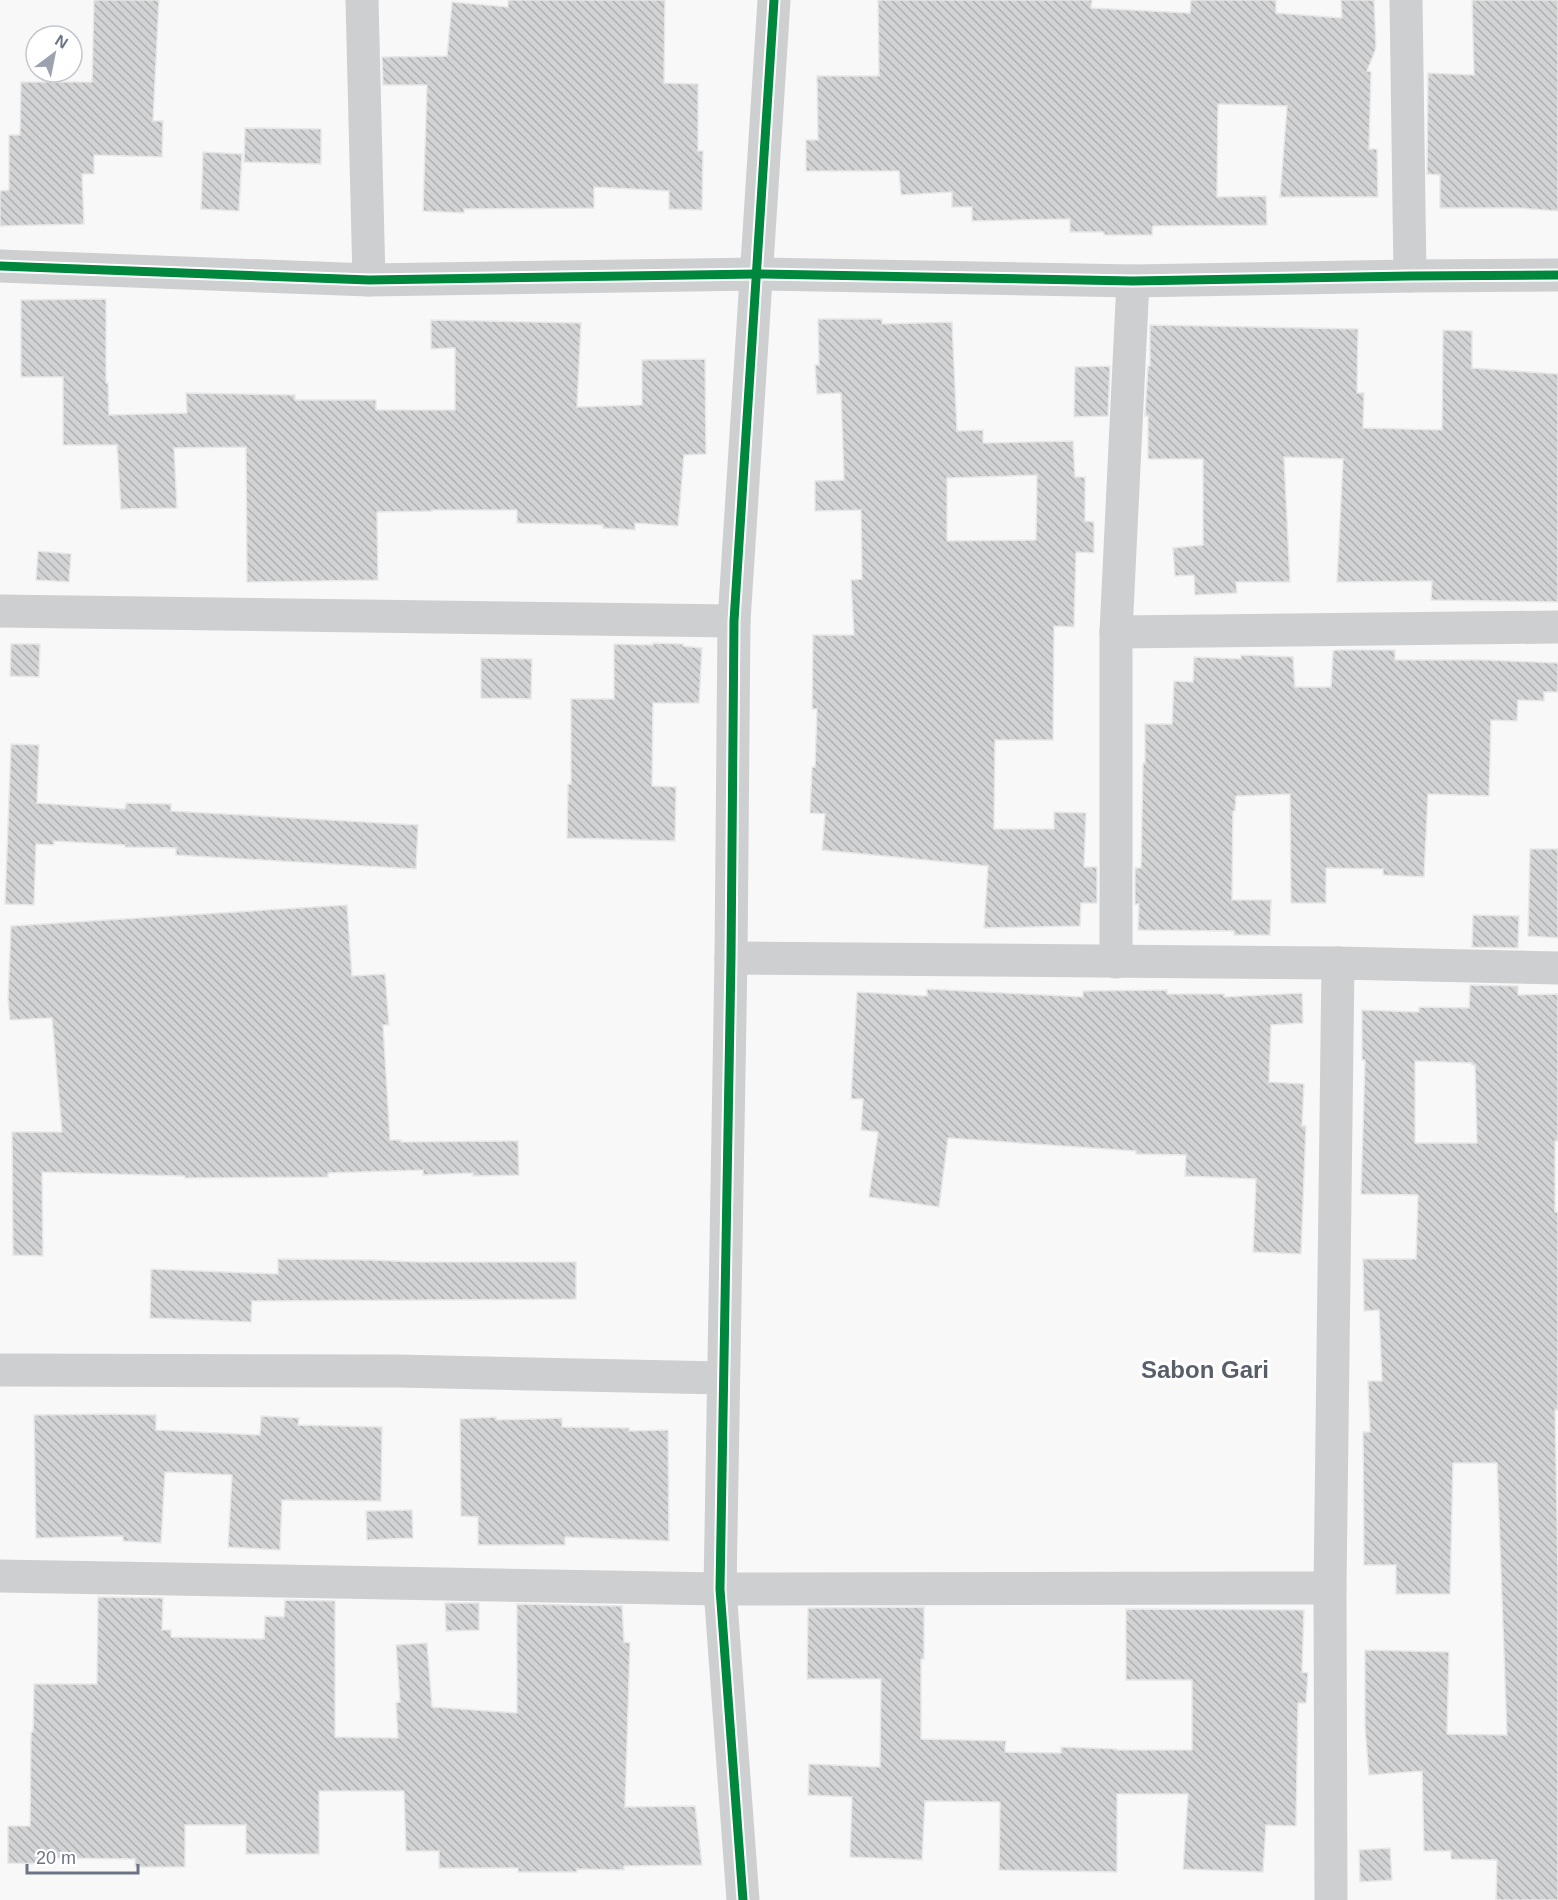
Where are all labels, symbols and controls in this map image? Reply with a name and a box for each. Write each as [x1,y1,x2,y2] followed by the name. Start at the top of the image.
[24,24,84,84] north arrow
[52,31,71,52] text: N
[1141,1356,1269,1383] district label: Sabon Gari
[27,1837,138,1875] scale bar
[36,1848,76,1868] text: 20 m

